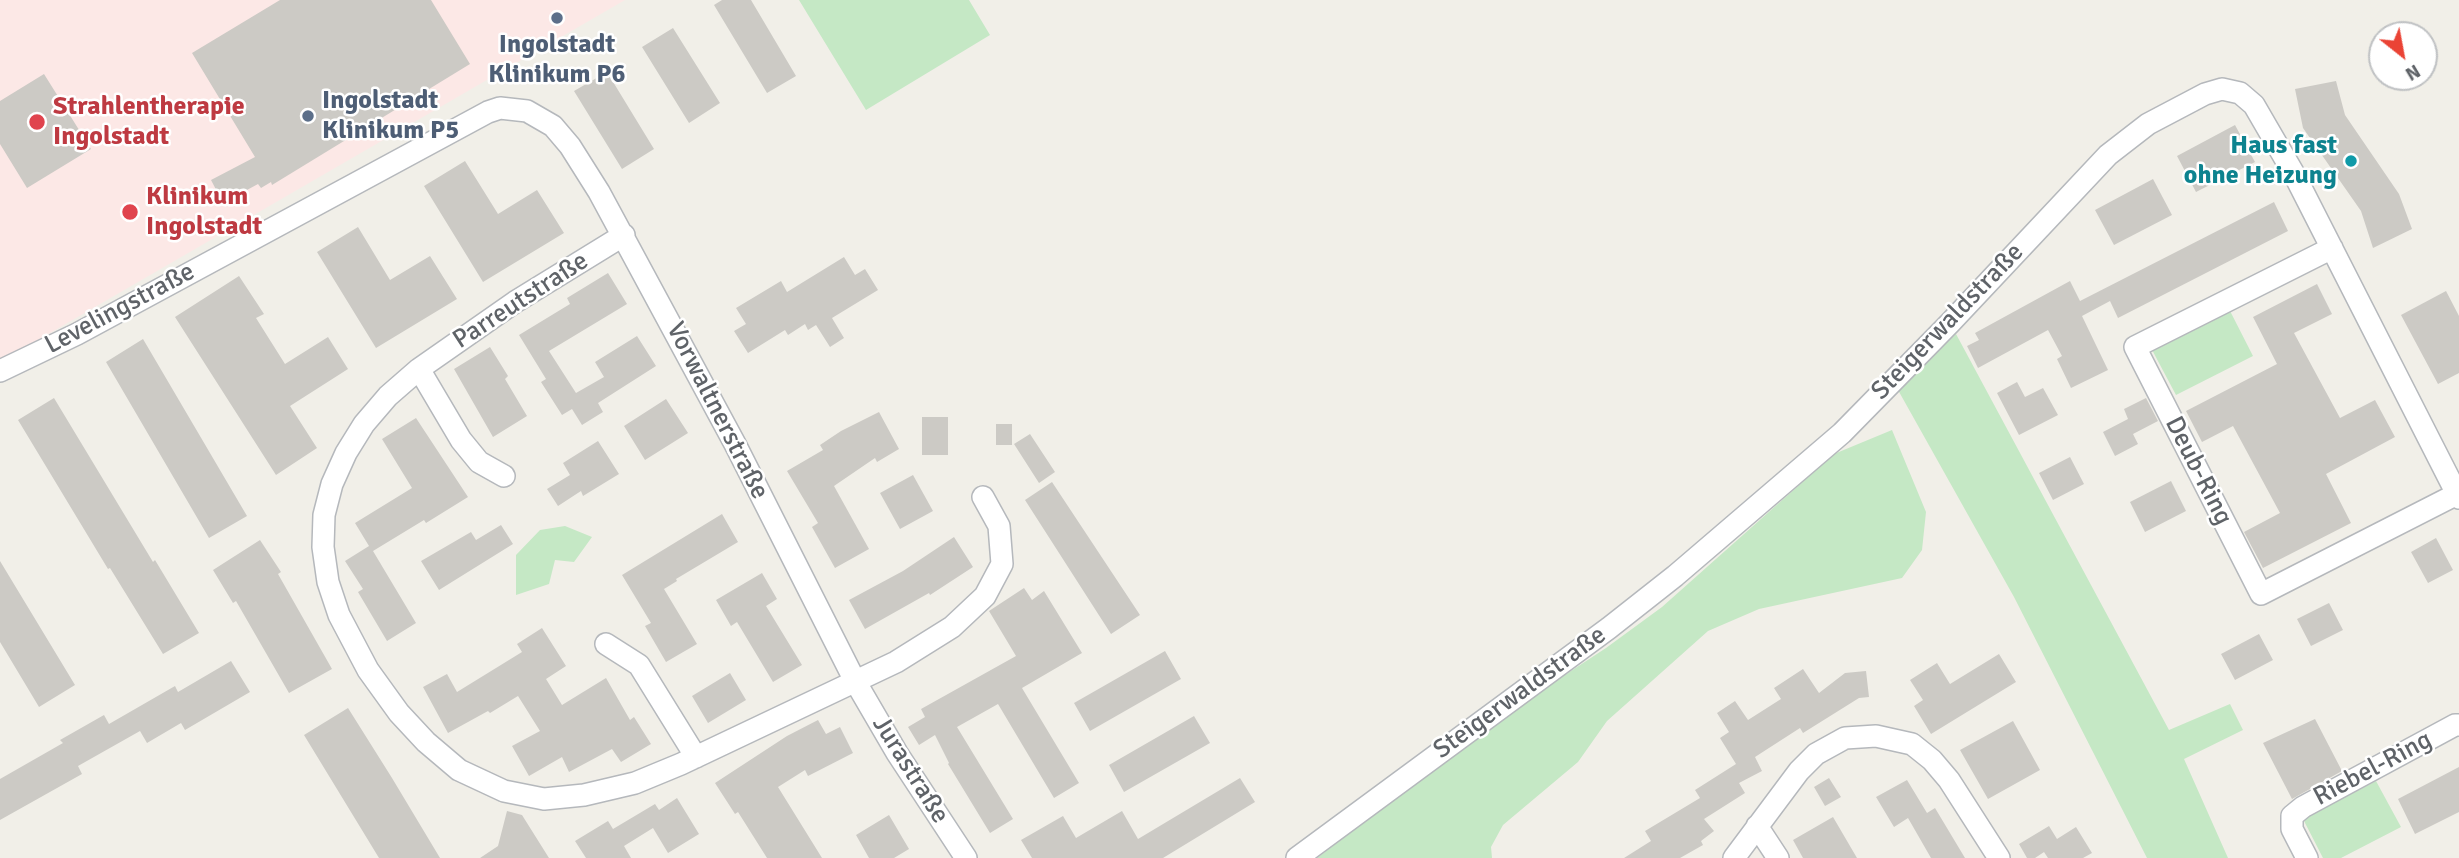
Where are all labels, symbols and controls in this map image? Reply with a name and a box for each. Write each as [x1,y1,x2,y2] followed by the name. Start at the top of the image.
[549,10,565,26] marker: Ingolstadt Klinikum P6
[2368,21,2438,91] north arrow
[488,29,626,90] place label: Ingolstadt Klinikum P6
[2401,59,2425,86] text: N
[322,85,459,146] place label: Ingolstadt Klinikum P5
[53,91,245,152] place label: Strahlentherapie Ingolstadt
[300,108,316,124] marker: Ingolstadt Klinikum P5
[27,112,47,132] marker: Strahlentherapie Ingolstadt
[2184,130,2337,192] place label: Haus fast ohne Heizung
[2343,153,2359,169] marker: Haus fast ohne Heizung
[146,181,262,242] place label: Klinikum Ingolstadt
[120,202,140,222] marker: Klinikum Ingolstadt
[1865,237,2031,407] street label: Steigerwaldstraße
[448,246,594,356] street label: Parreutstraße
[40,257,200,361] street label: Levelingstraße
[659,317,775,505] street label: Vorwaltnerstraße
[2157,412,2239,530] street label: Deub-Ring
[1428,620,1612,766] street label: Steigerwaldstraße
[865,711,955,829] street label: Jurastraße
[2309,725,2437,813] street label: Riebel-Ring

